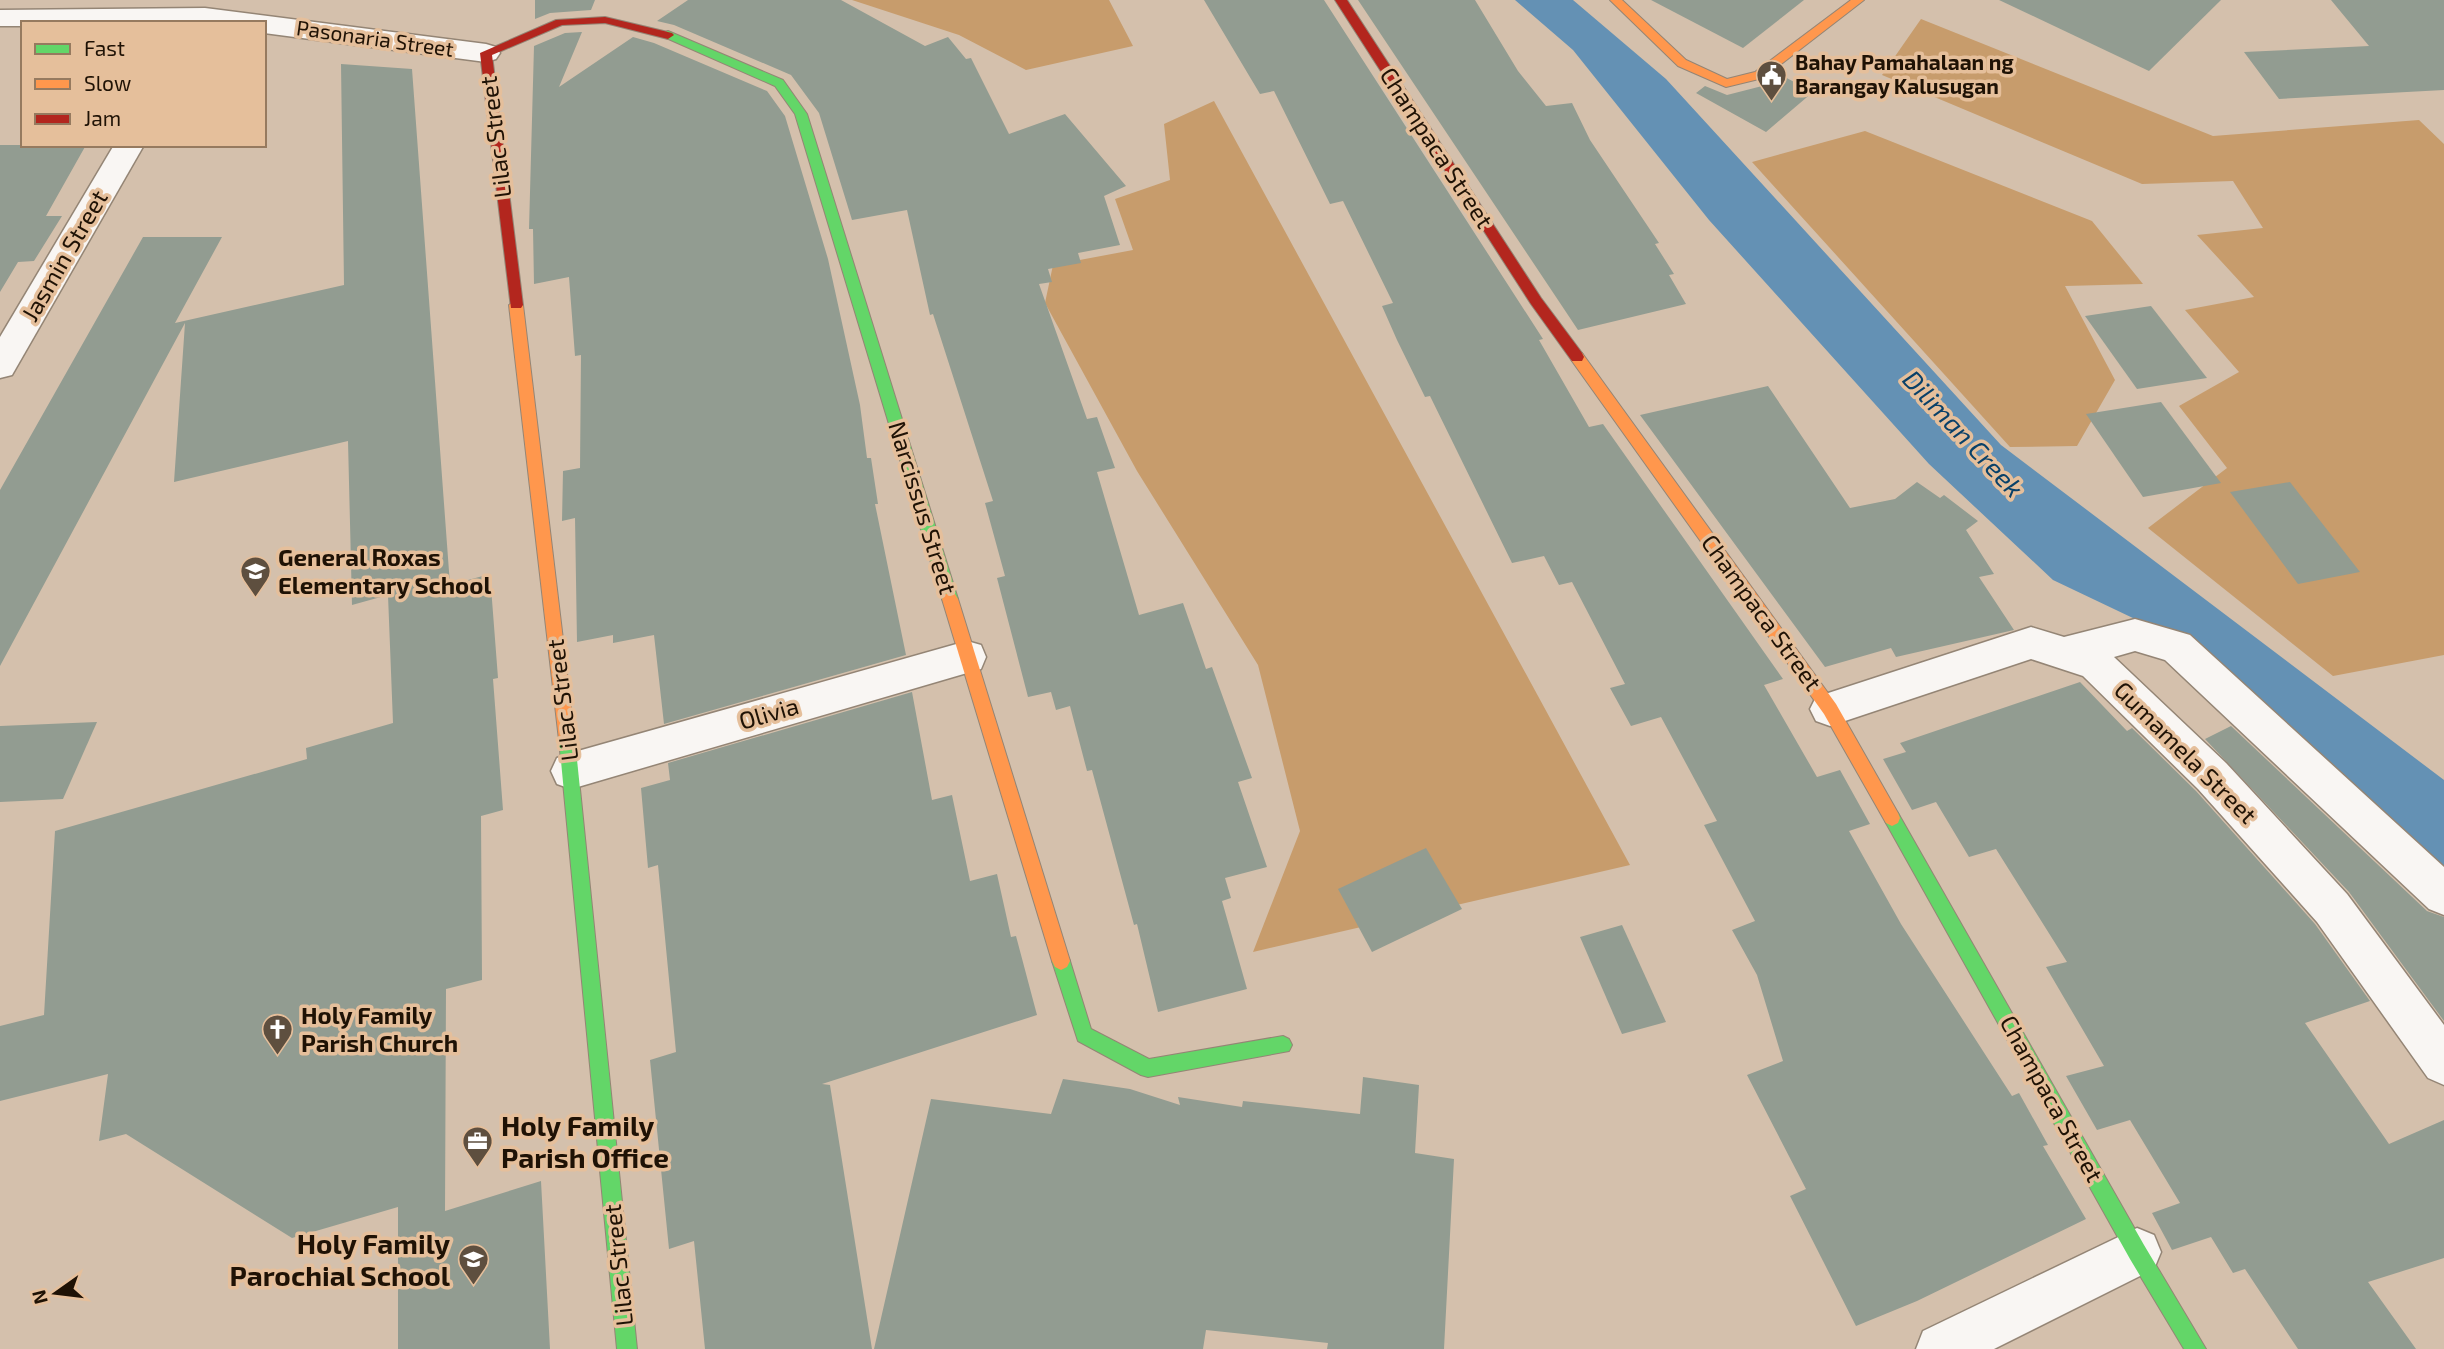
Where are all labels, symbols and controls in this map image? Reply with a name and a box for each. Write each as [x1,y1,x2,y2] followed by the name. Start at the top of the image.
[295,14,455,61] street label: Pasonaria Street
[21,21,266,147] legend
[84,35,125,60] text: Fast
[1795,49,2014,99] place label: Bahay Pamahalaan ng Barangay Kalusugan
[1755,58,1789,102] public building icon: Bahay Pamahalaan ng Barangay Kalusugan
[1374,61,1500,233] street label: Champaca Street
[84,70,131,95] text: Slow
[473,75,516,200] street label: Lilac Street
[84,105,121,130] text: Jam
[15,185,113,326] street label: Jasmin Street
[1897,363,2031,503] water label: Diliman Creek
[883,418,964,598] street label: Narcissus Street
[1696,528,1829,696] street label: Champaca Street
[278,542,491,599] place label: General Roxas Elementary School
[238,555,272,599] school or university icon: General Roxas Elementary School
[540,638,583,763] street label: Lilac Street
[2109,675,2263,829] street label: Gumamela Street
[735,690,802,735] street label: Olivia
[301,1000,458,1057] place label: Holy Family Parish Church
[1995,1010,2110,1187] street label: Champaca Street
[261,1013,295,1057] church icon: Holy Family Parish Church
[501,1108,669,1174] place label: Holy Family Parish Office
[461,1125,495,1169] office icon: Holy Family Parish Office
[597,1203,638,1328] street label: Lilac Street
[230,1226,451,1292] place label: Holy Family Parochial School
[456,1243,490,1287] school or university icon: Holy Family Parochial School
[21,1258,91,1328] north arrow
[26,1288,52,1307] text: N

